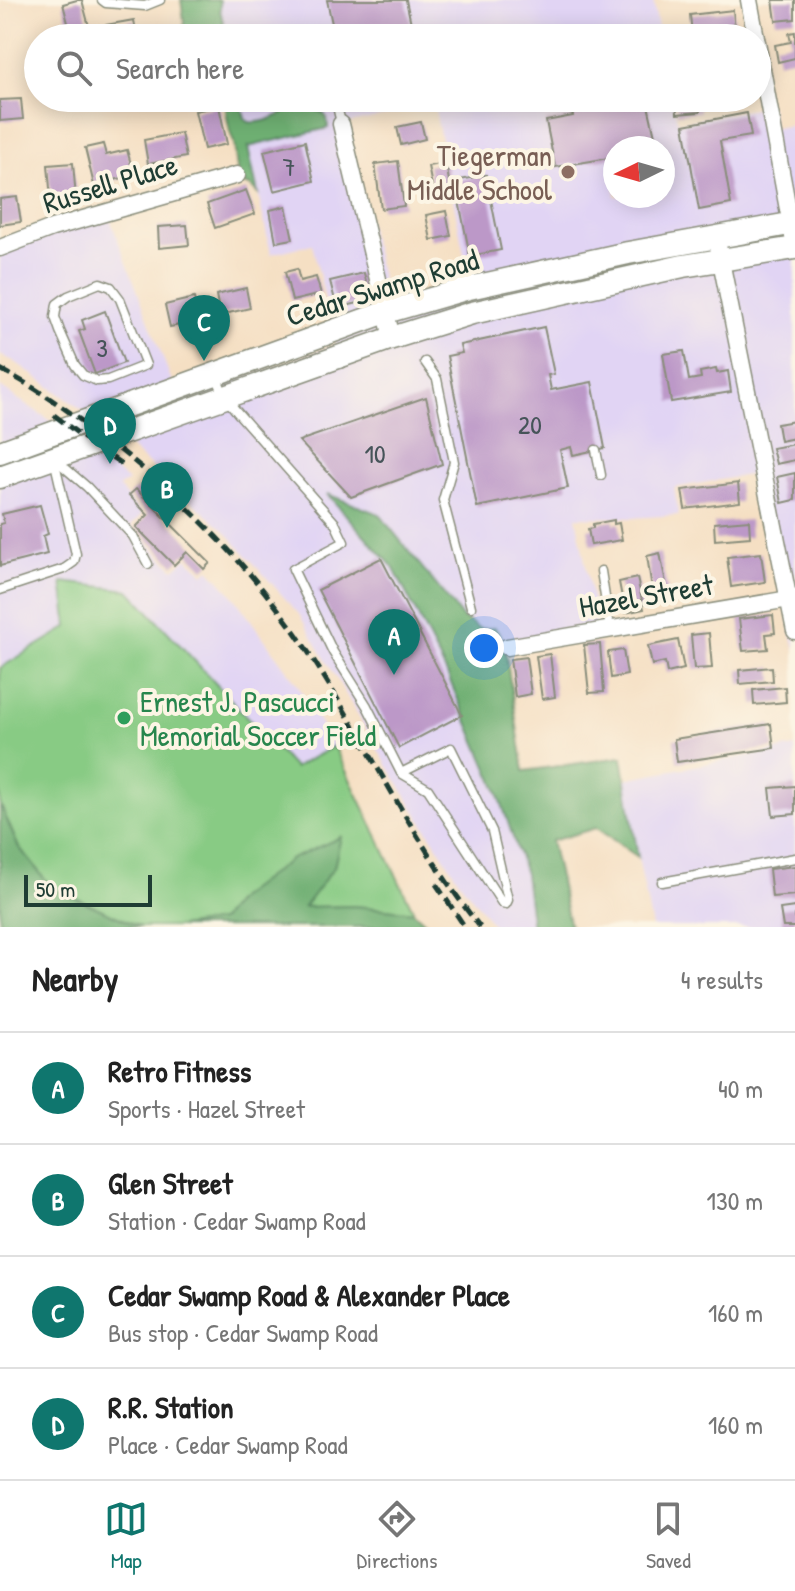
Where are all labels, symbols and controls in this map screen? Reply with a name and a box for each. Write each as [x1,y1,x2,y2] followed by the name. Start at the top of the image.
[24,24,771,112] search box
[52,46,96,90] icon: search
[116,48,244,88] text: Search here
[407,135,552,209] place label: Tiegerman Middle School
[603,136,675,208] north arrow
[38,144,182,222] street label: Russell Place
[283,149,295,184] house number: 7
[559,163,577,181] marker: Tiegerman Middle School
[281,239,483,335] street label: Cedar Swamp Road
[178,295,230,361] pin: C
[96,330,108,365] house number: 3
[84,398,136,464] pin: D
[518,407,542,442] house number: 20
[364,436,386,471] house number: 10
[141,462,193,528] pin: B
[576,563,717,626] street label: Hazel Street
[368,609,420,675] pin: A
[464,628,504,668] your location
[140,681,377,755] place label: Ernest J. Pascucci Memorial Soccer Field
[115,709,133,727] marker: Ernest J. Pascucci Memorial Soccer Field
[24,871,152,907] scale bar
[36,874,75,904] text: 50 m
[32,956,118,1002] text: Nearby
[681,962,763,997] text: 4 results
[108,1051,251,1091] text: Retro Fitness
[52,1071,64,1106] text: A
[718,1071,763,1106] text: 40 m
[108,1091,305,1126] text: Sports · Hazel Street
[108,1163,233,1203] text: Glen Street
[51,1183,65,1218] text: B
[707,1183,763,1218] text: 130 m
[108,1203,366,1238] text: Station · Cedar Swamp Road
[108,1275,510,1315] text: Cedar Swamp Road & Alexander Place
[51,1295,65,1330] text: C
[708,1295,763,1330] text: 160 m
[108,1315,378,1350] text: Bus stop · Cedar Swamp Road
[108,1387,234,1427] text: R.R. Station
[52,1407,64,1442] text: D
[708,1407,763,1442] text: 160 m
[108,1427,348,1462] text: Place · Cedar Swamp Road
[104,1497,148,1575] tab: Map
[357,1497,438,1575] tab: Directions
[646,1497,691,1575] tab: Saved

